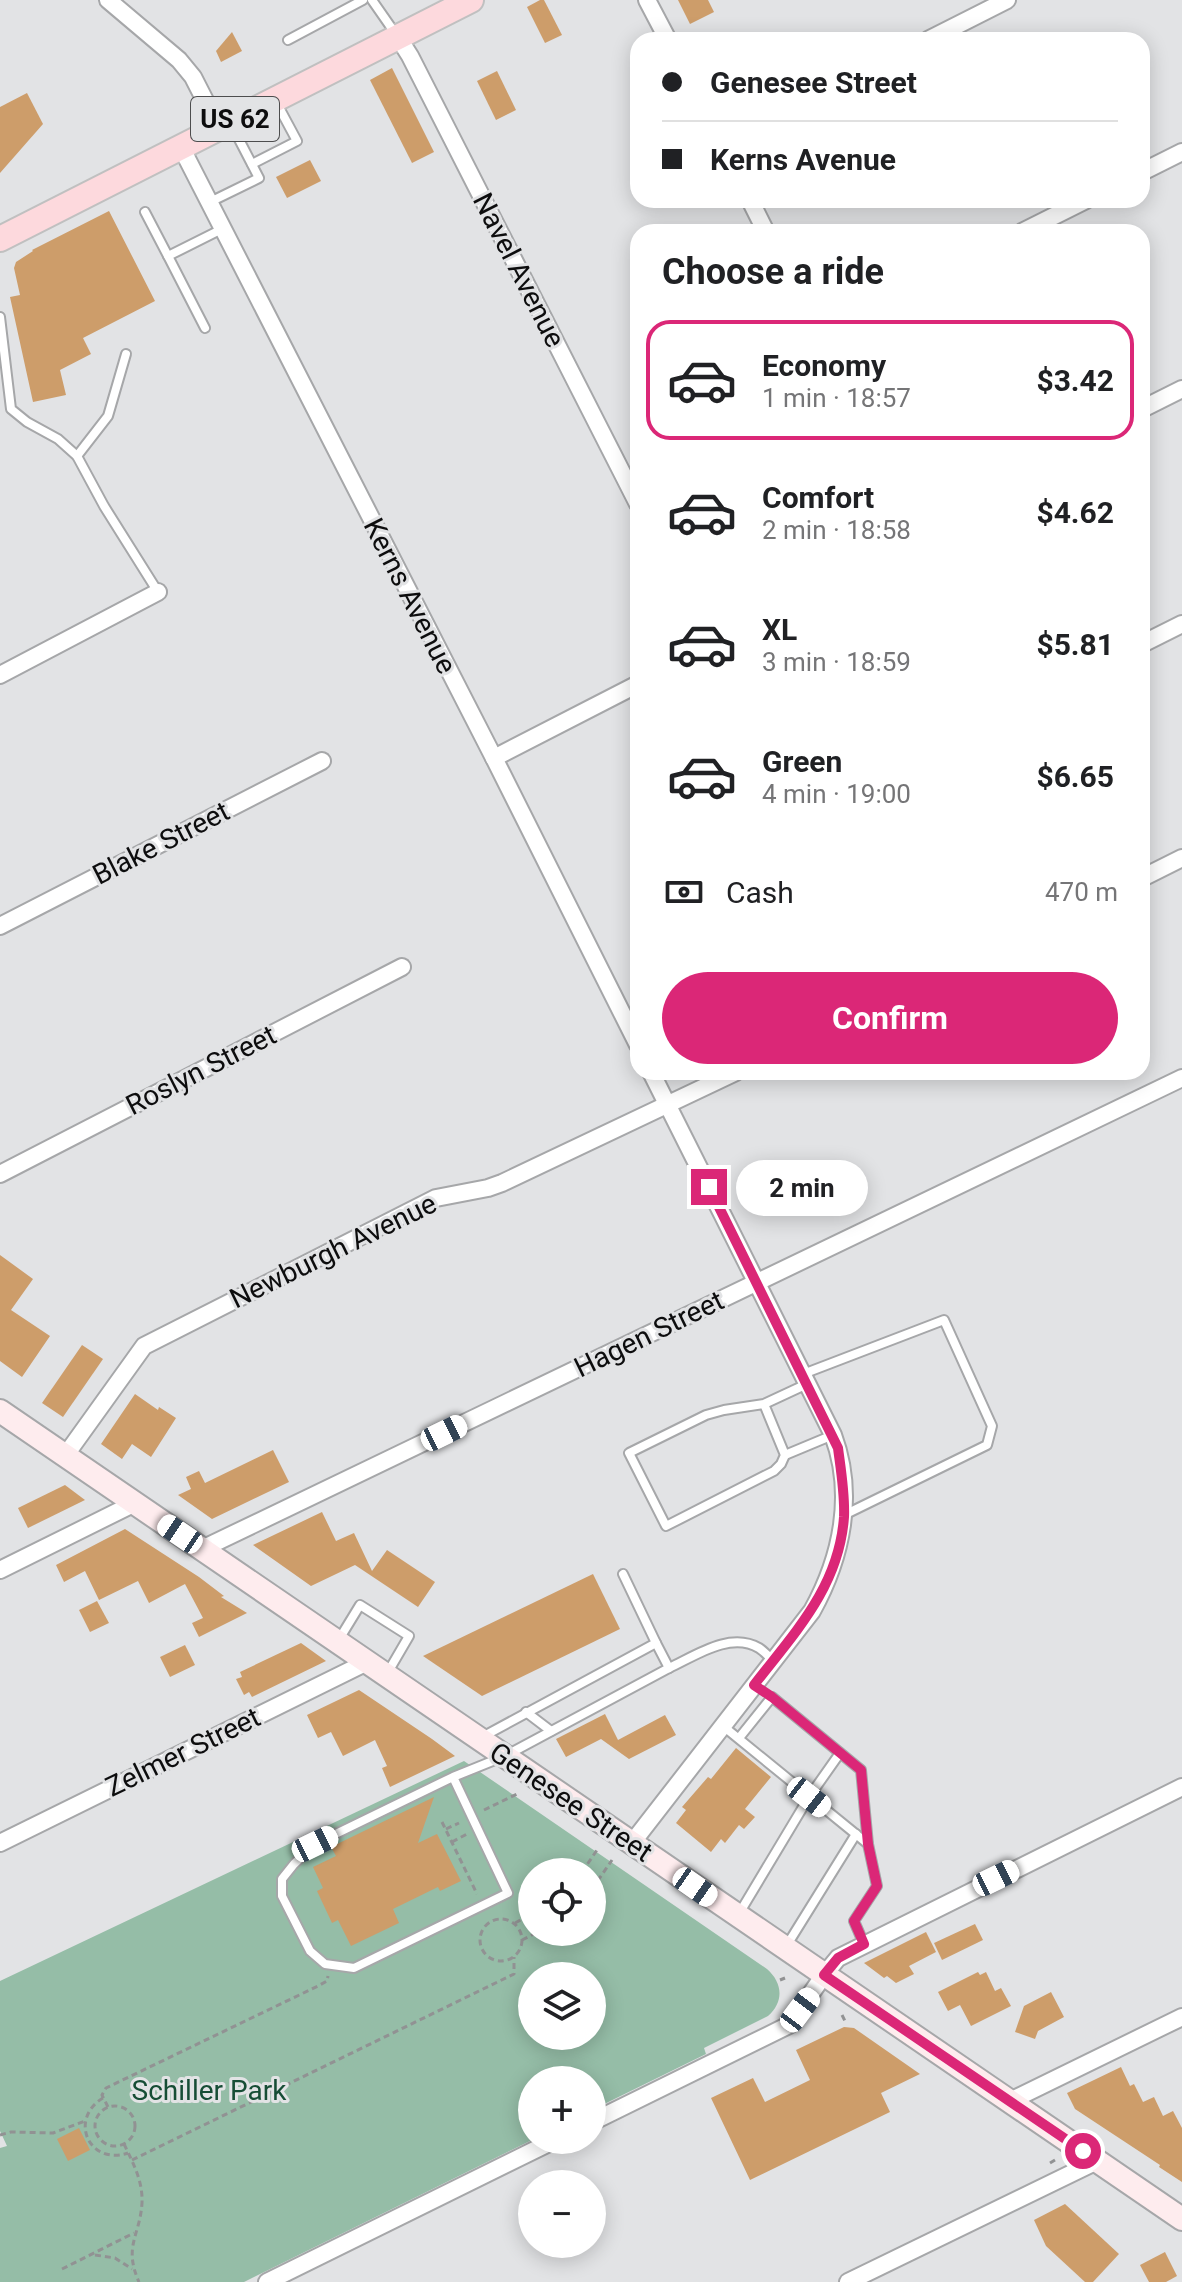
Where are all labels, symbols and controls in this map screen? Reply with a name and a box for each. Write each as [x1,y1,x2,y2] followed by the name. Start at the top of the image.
[710,65,917,100] text: Genesee Street
[191,97,279,141] road number: US 62
[710,142,896,177] text: Kerns Avenue
[466,187,572,353] street label: Navel Avenue
[662,251,884,293] text: Choose a ride
[666,344,738,416] icon: car
[762,348,886,383] text: Economy
[1036,363,1114,398] text: $3.42
[762,383,911,413] text: 1 min · 18:57
[666,476,738,548] icon: car
[762,480,874,515] text: Comfort
[1036,495,1114,530] text: $4.62
[357,513,463,679] street label: Kerns Avenue
[762,515,911,545] text: 2 min · 18:58
[666,608,738,680] icon: car
[762,612,797,647] text: XL
[1036,627,1114,662] text: $5.81
[762,647,911,677] text: 3 min · 18:59
[666,740,738,812] icon: car
[762,744,842,779] text: Green
[1036,759,1114,794] text: $6.65
[762,779,911,809] text: 4 min · 19:00
[87,794,235,892] street label: Blake Street
[662,870,706,914] icon: cash
[726,875,794,910] text: Cash
[1045,877,1118,907] text: 470 m
[662,972,1118,1064] button: Confirm
[120,1018,282,1122] street label: Roslyn Street
[737,1159,869,1215] callout: 2 min
[691,1169,727,1205] route end
[769,1173,835,1203] text: 2 min
[224,1187,442,1315] street label: Newburgh Avenue
[569,1284,729,1384] street label: Hagen Street
[417,1412,471,1454] car
[153,1511,207,1557] car
[100,1700,266,1804] street label: Zelmer Street
[483,1735,659,1869] street label: Genesee Street
[783,1773,835,1821] car
[288,1823,342,1865] car
[969,1857,1023,1899] car
[518,1858,606,2258] map controls
[518,1858,606,1946] button: locate
[668,1863,722,1911] car
[518,1962,606,2050] button: layers
[776,1984,824,2036] car
[518,2066,606,2154] button: +
[132,2074,287,2107] park label: Schiller Park
[1065,2133,1101,2169] route start
[518,2170,606,2258] button: −

